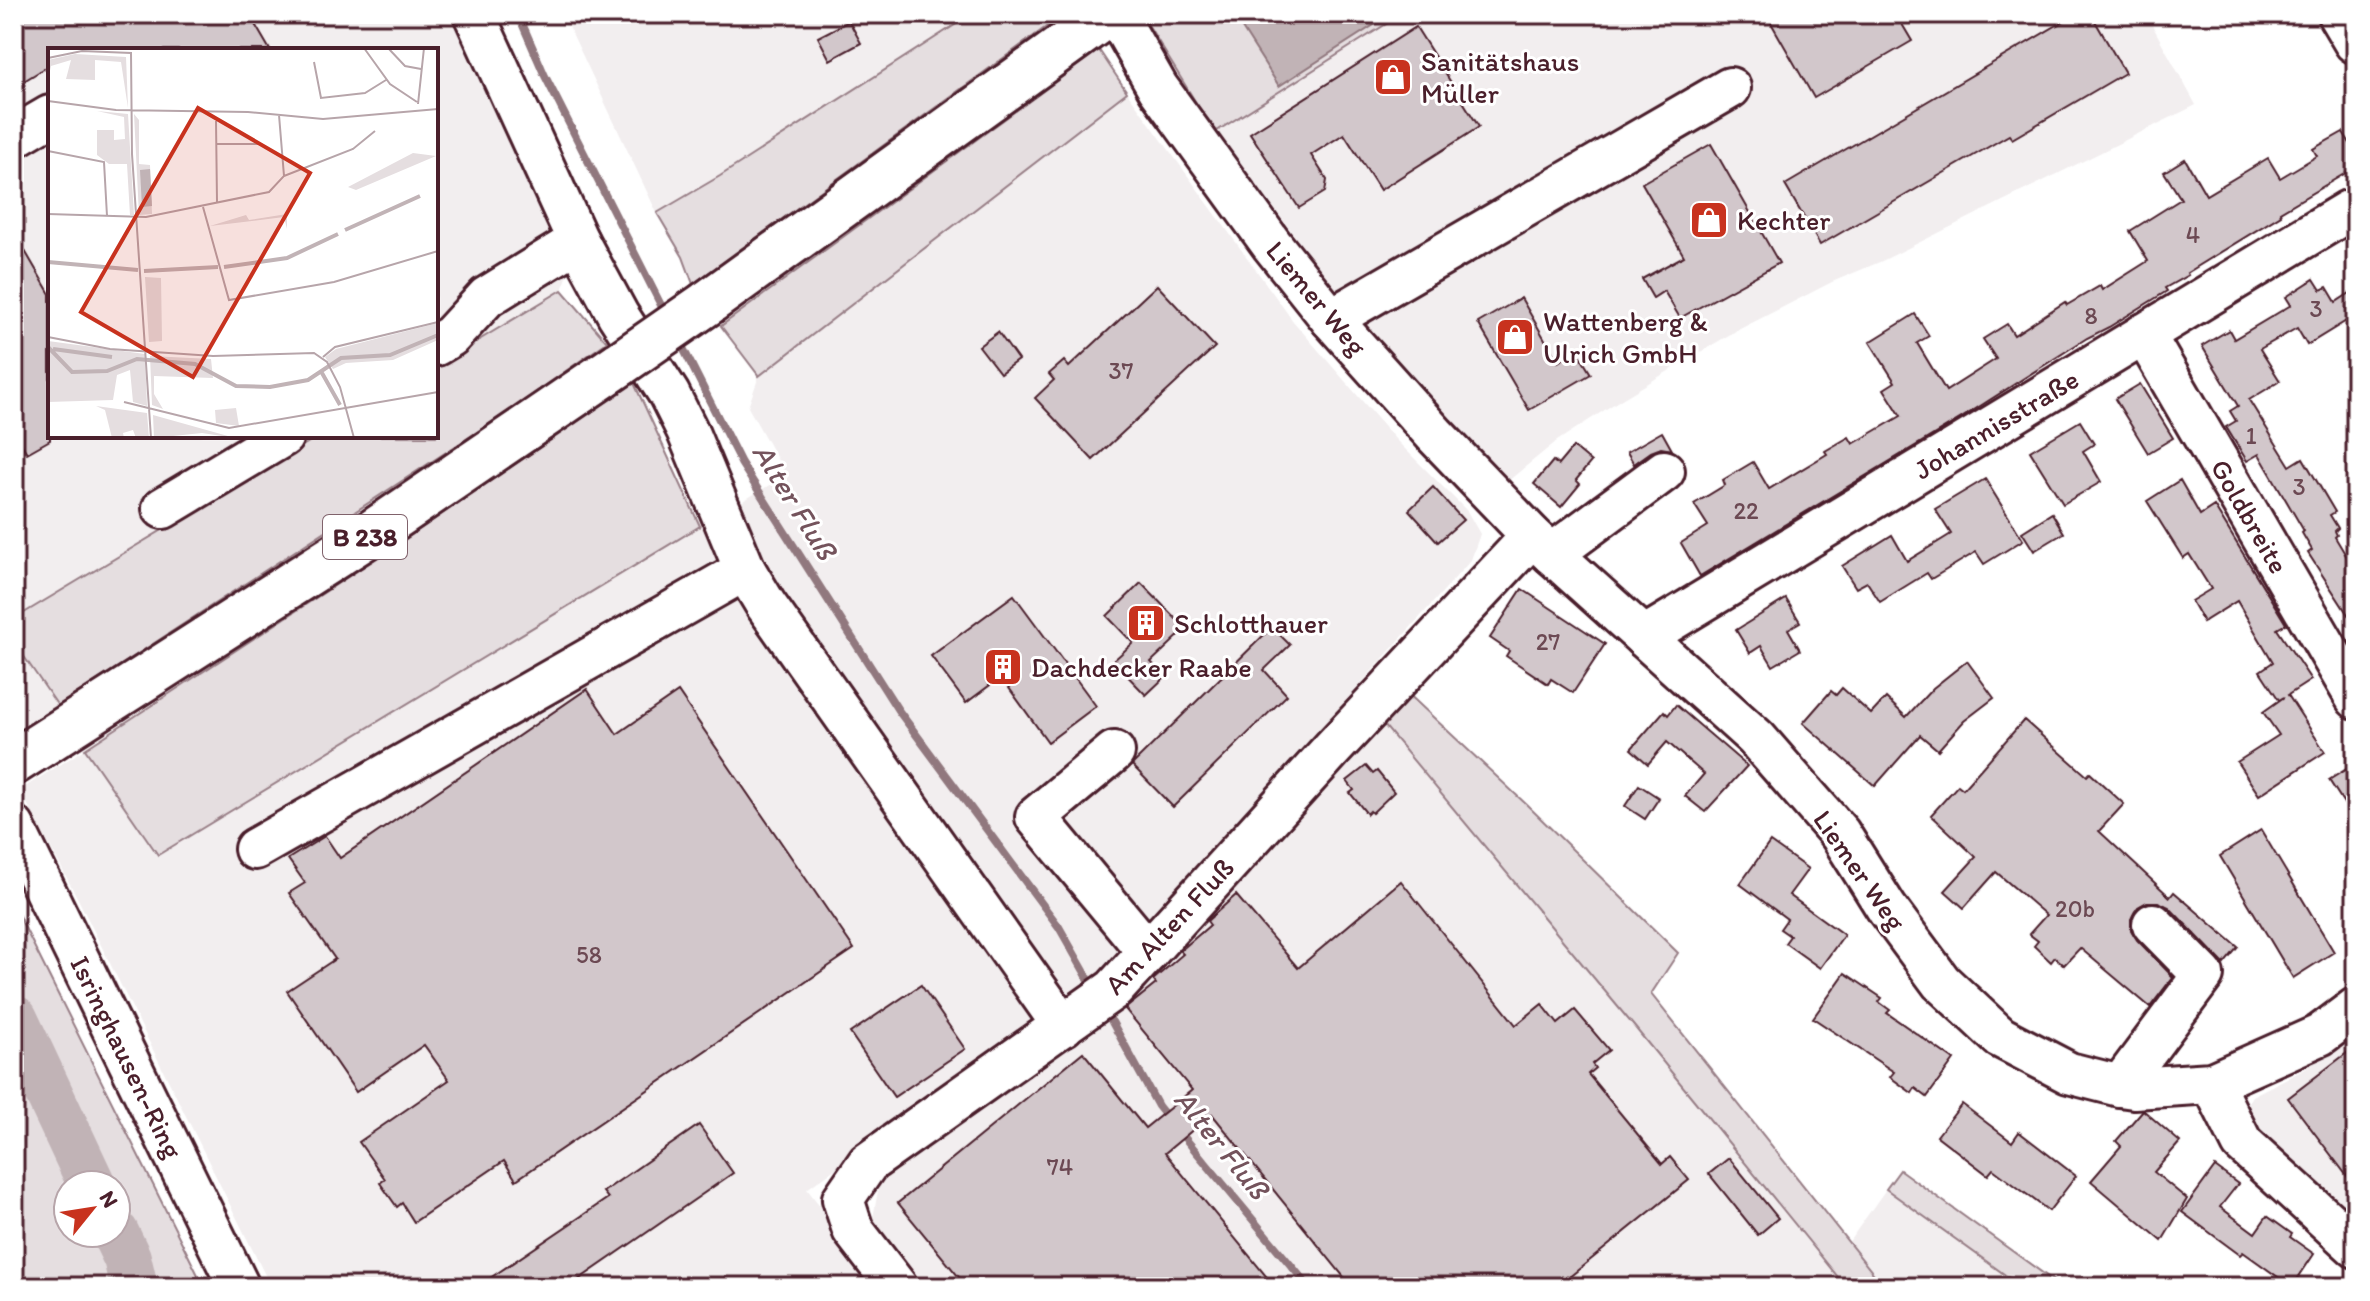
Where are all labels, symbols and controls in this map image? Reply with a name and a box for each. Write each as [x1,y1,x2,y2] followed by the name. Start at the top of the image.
[1421,44,1579,110] place label: Sanitätshaus Müller
[48,48,438,438] inset map
[1372,56,1414,98] shop icon: Sanitätshaus Müller
[1688,199,1730,241] shop icon: Kechter
[1737,203,1830,237] place label: Kechter
[2186,220,2200,249] house number: 4
[1259,234,1375,363] street label: Liemer Weg
[2309,294,2323,323] house number: 3
[2084,301,2098,330] house number: 8
[1543,304,1708,370] place label: Wattenberg & Ulrich GmbH
[1494,316,1536,358] shop icon: Wattenberg & Ulrich GmbH
[1109,356,1134,385] house number: 37
[1908,362,2084,486] street label: Johannisstraße
[2245,421,2257,450] house number: 1
[745,436,846,568] water label: Alter Fluß
[2204,453,2296,579] street label: Goldbreite
[2292,472,2306,501] house number: 3
[1733,496,1759,525] house number: 22
[323,515,407,559] road number: B 238
[1125,602,1167,644] building icon: Schlotthauer
[1174,606,1328,640] place label: Schlotthauer
[1536,627,1560,656] house number: 27
[982,646,1024,688] building icon: Dachdecker Raabe
[1031,650,1252,684] place label: Dachdecker Raabe
[1806,803,1914,937] street label: Liemer Weg
[1097,851,1241,1001] street label: Am Alten Fluß
[2055,894,2095,923] house number: 20b
[576,940,602,969] house number: 58
[63,950,191,1164] street label: Isringhausen-Ring
[1167,1082,1278,1208] water label: Alter Fluß
[1047,1152,1073,1181] house number: 74
[52,1169,132,1249] north arrow
[93,1186,124,1212] text: N

